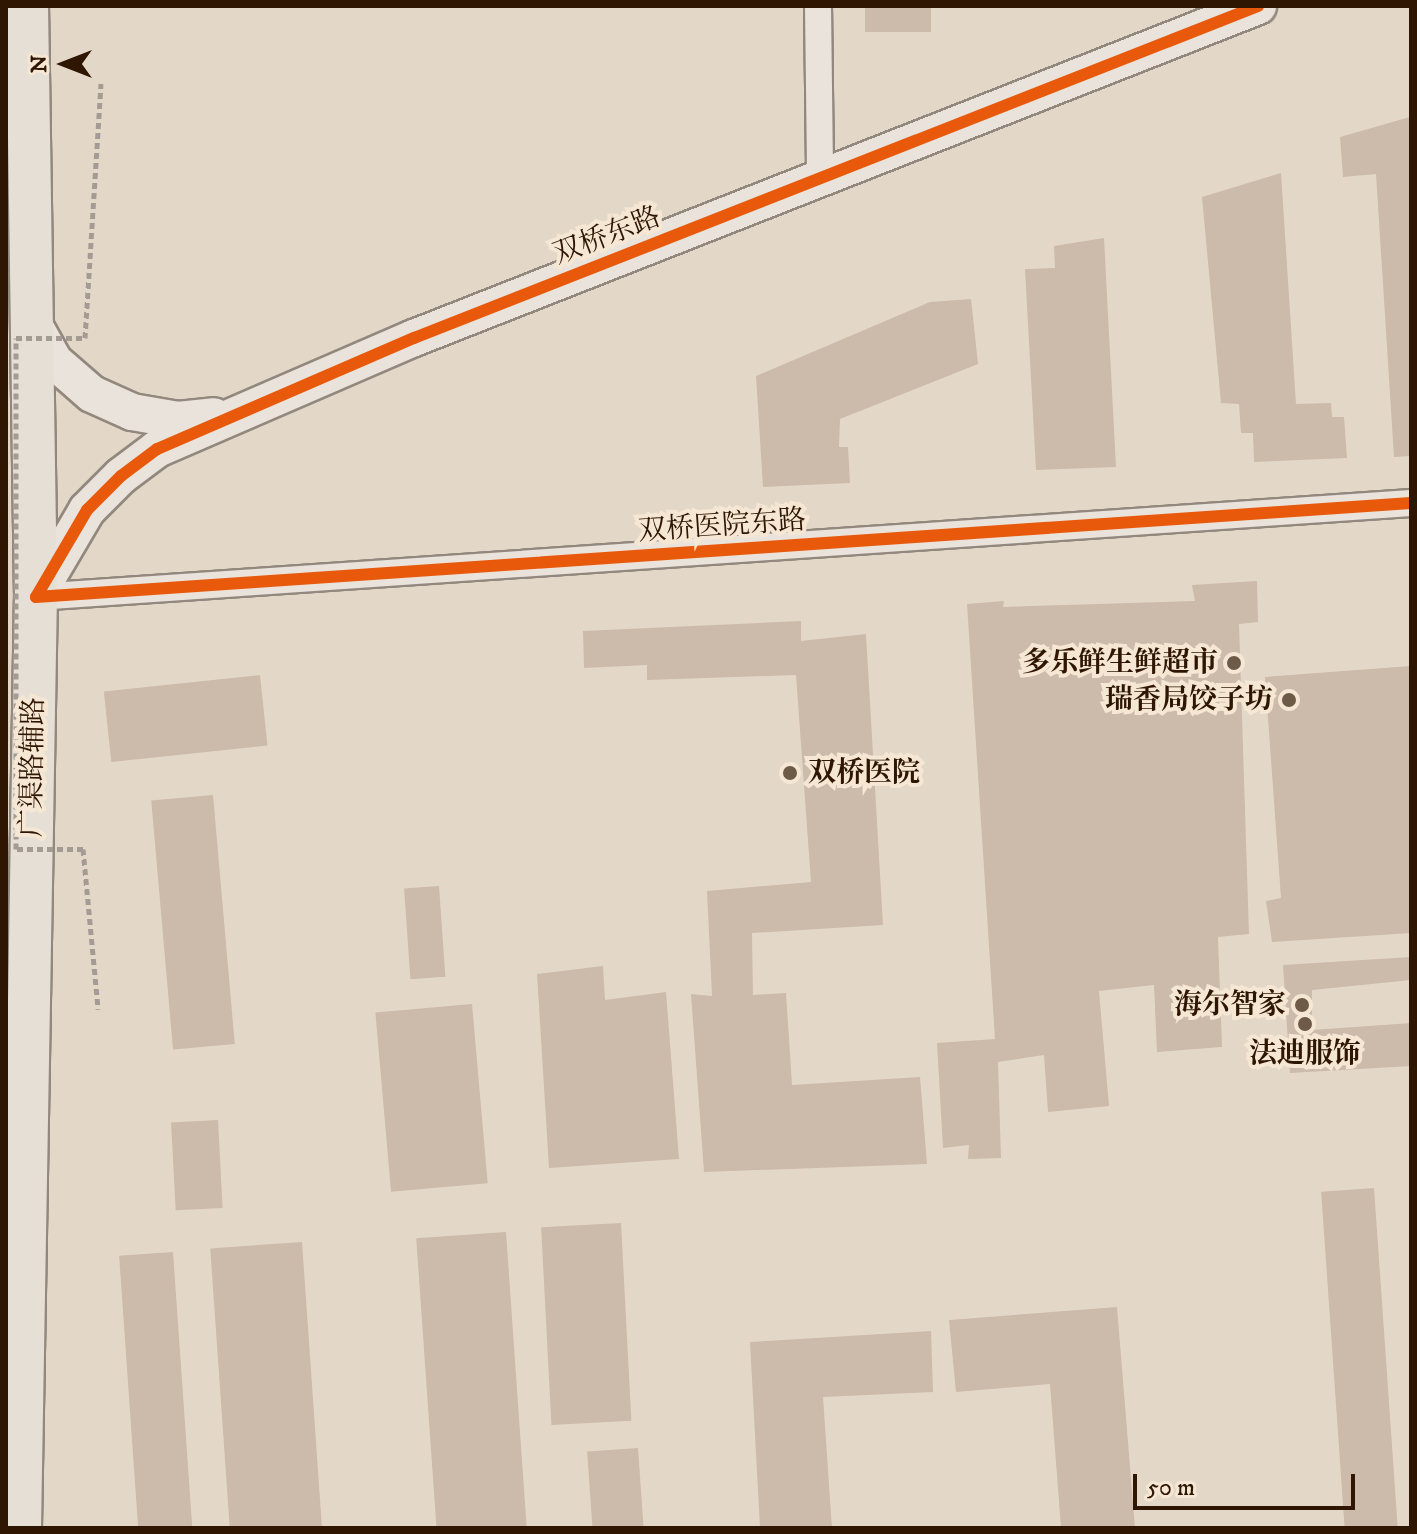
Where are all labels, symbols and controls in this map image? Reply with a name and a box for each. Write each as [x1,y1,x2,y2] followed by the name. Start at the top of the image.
[24,24,104,104] north arrow
[26,55,53,73] text: N
[549,200,665,272] street label: 双桥东路
[637,503,807,549] street label: 双桥医院东路
[1022,646,1218,680] place label: 多乐鲜生鲜超市
[1225,654,1243,672] marker: 多乐鲜生鲜超市
[1105,683,1273,717] place label: 瑞香局饺子坊
[1280,691,1298,709] marker: 瑞香局饺子坊
[15,697,51,837] street label: 广渠路辅路
[808,756,920,790] place label: 双桥医院
[779,762,801,784] marker: 双桥医院
[1174,988,1286,1022] place label: 海尔智家
[1293,996,1311,1014] marker: 海尔智家
[1296,1015,1314,1033] marker: 法迪服饰
[1249,1037,1361,1071] place label: 法迪服饰
[1137,1458,1359,1508] scale bar
[1147,1473,1195,1503] text: 50 m

